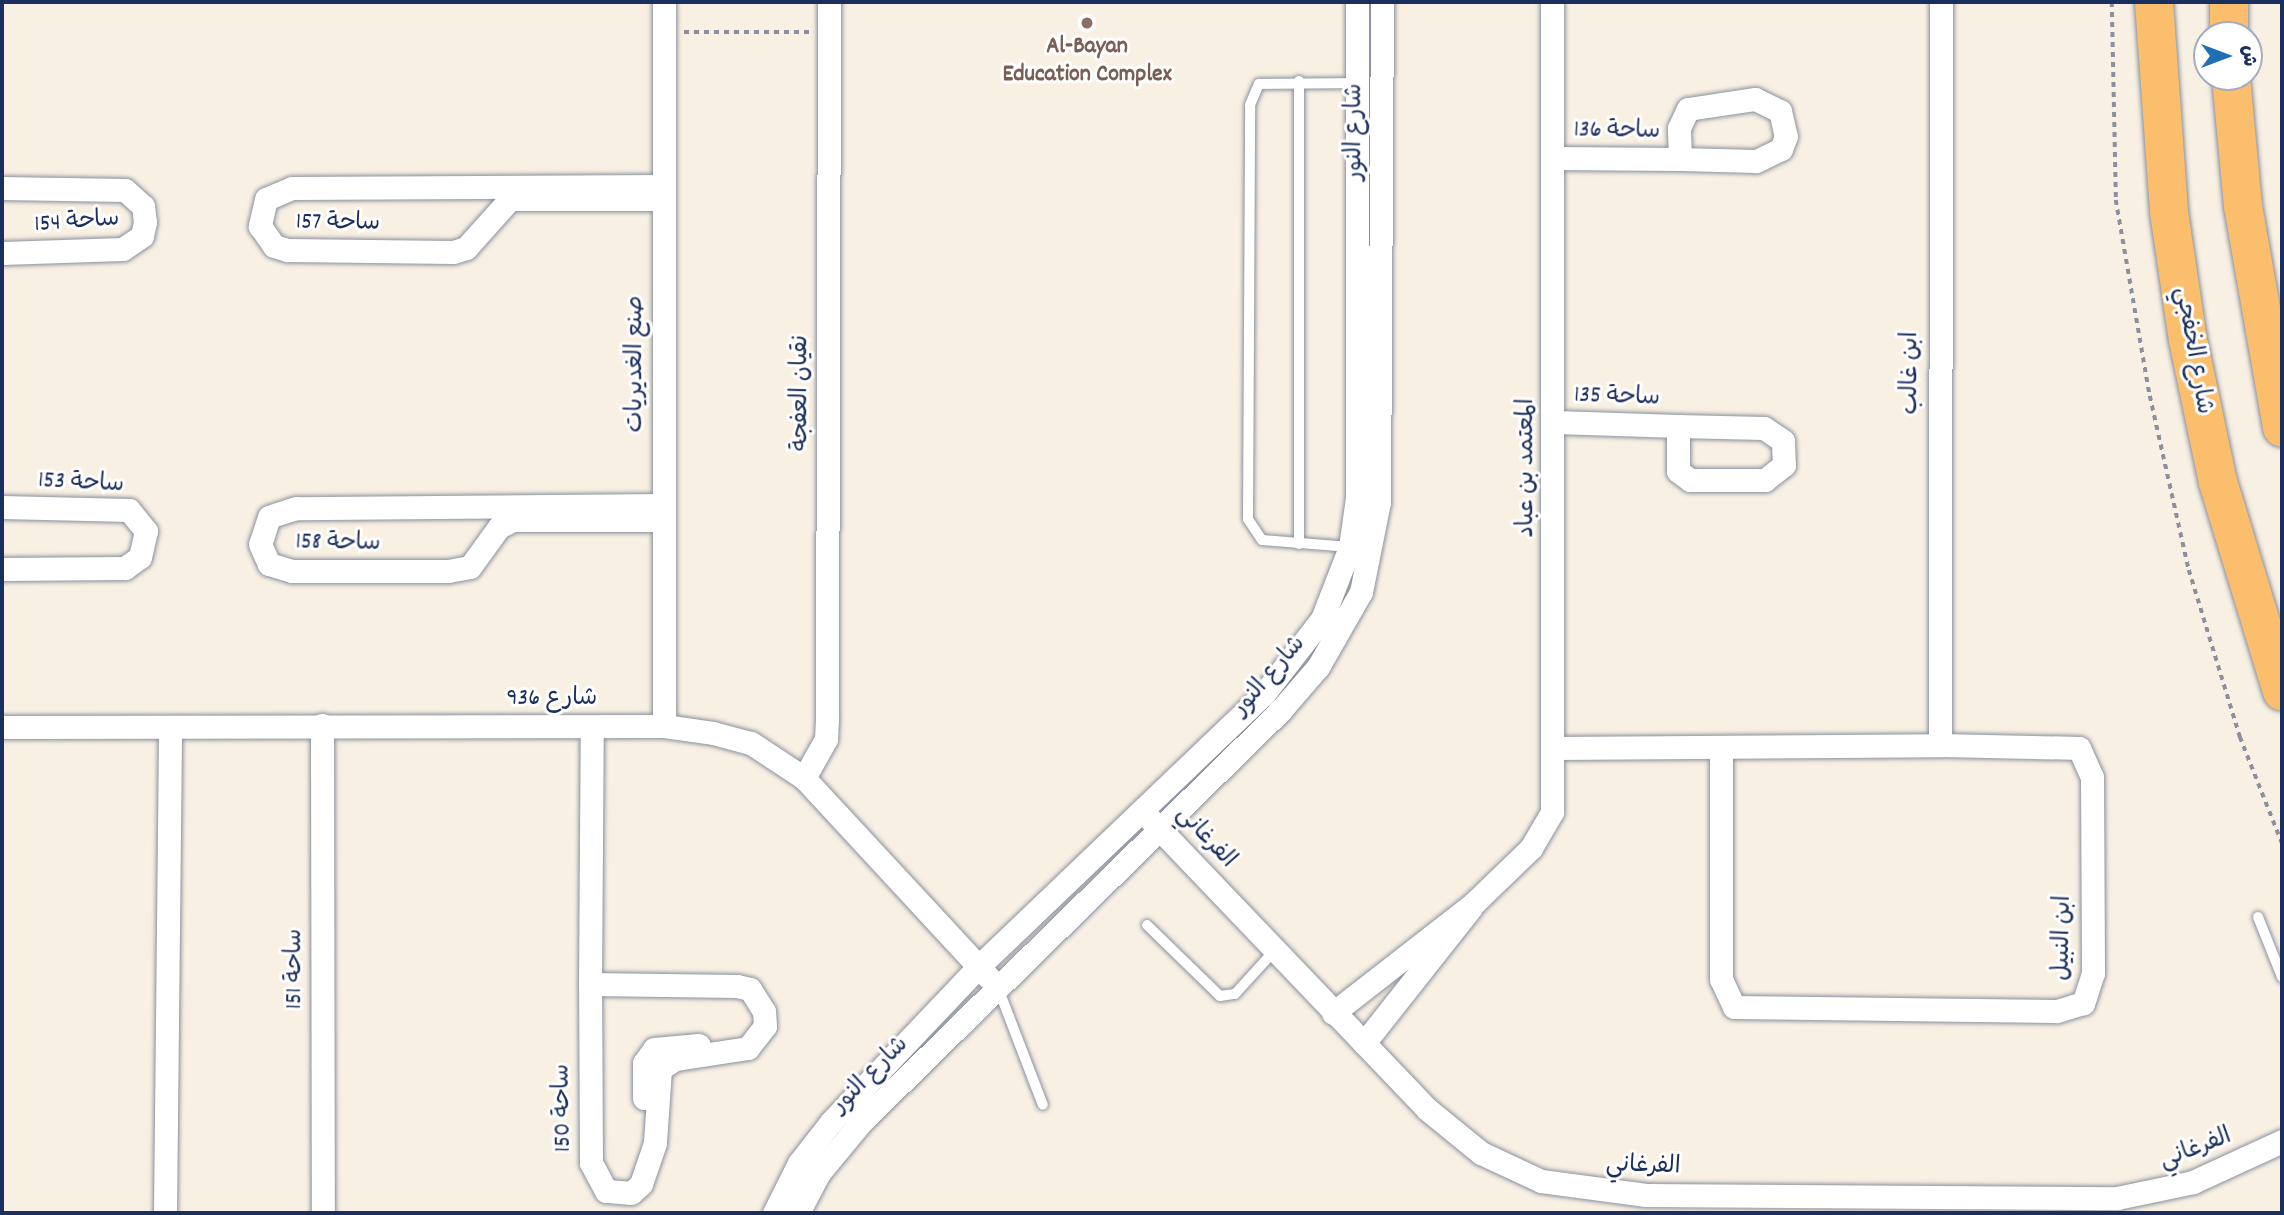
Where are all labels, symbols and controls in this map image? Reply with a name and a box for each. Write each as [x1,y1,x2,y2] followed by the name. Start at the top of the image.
[1079,15,1095,31] marker: Al-Bayan Education Complex
[2193,21,2263,91] north arrow
[1002,34,1172,90] place label: Al-Bayan Education Complex
[2234,46,2261,66] text: ش
[1342,84,1370,180] street label: شارع النور
[1573,117,1661,147] street label: ساحة 136
[33,206,121,240] street label: ساحة 154
[295,209,381,239] street label: ساحة 157
[2167,285,2217,417] street label: شارع الخفجي
[623,295,651,433] street label: صنع الغديريات
[1898,331,1926,415] street label: ابن غالب
[788,335,816,451] street label: نقيان العفجة
[1574,382,1660,414] street label: ساحة 135
[1514,398,1542,538] street label: المعتمد بن عباد
[37,467,125,501] street label: ساحة 153
[295,529,381,559] street label: ساحة 158
[1227,631,1313,723] street label: شارع النور
[507,686,597,714] street label: شارع 936
[1169,801,1241,875] street label: الفرغاني
[2049,895,2079,981] street label: ابن النبيل
[282,929,310,1009] street label: ساحة 151
[827,1032,915,1120] street label: شارع النور
[549,1064,579,1152] street label: ساحة 150
[2156,1123,2236,1177] street label: الفرغاني
[1605,1151,1681,1183] street label: الفرغاني

